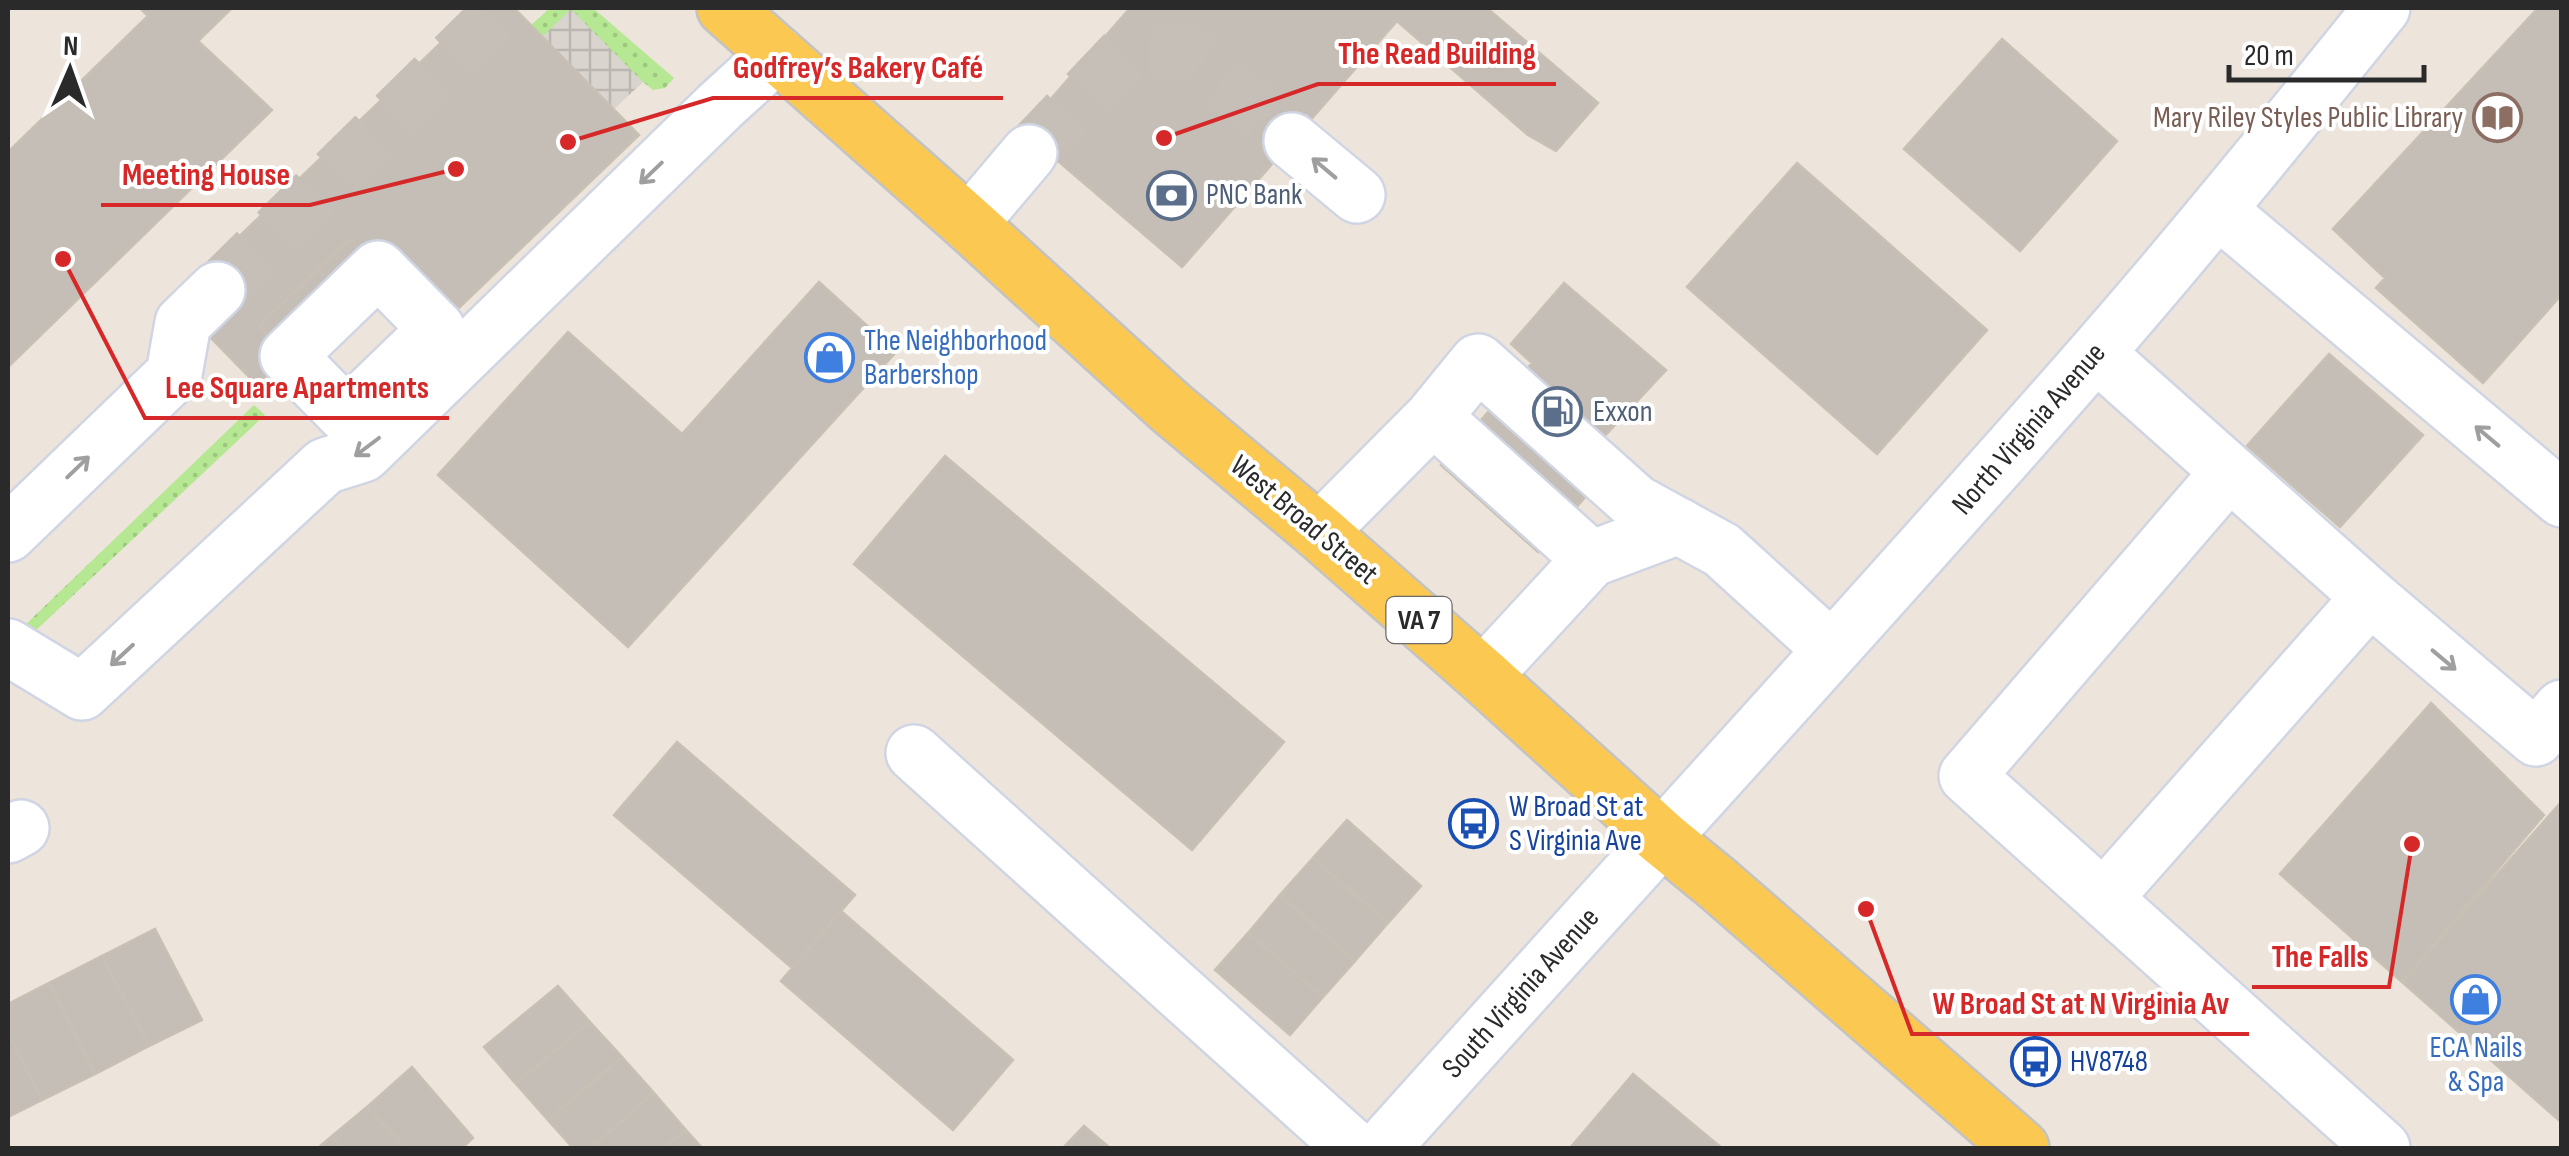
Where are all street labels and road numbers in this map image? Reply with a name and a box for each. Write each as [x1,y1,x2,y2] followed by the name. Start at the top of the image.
[1945,336,2113,522] street label: North Virginia Avenue
[1223,448,1385,592] street label: West Broad Street
[1386,597,1452,643] road number: VA 7
[1435,900,1607,1086] street label: South Virginia Avenue

